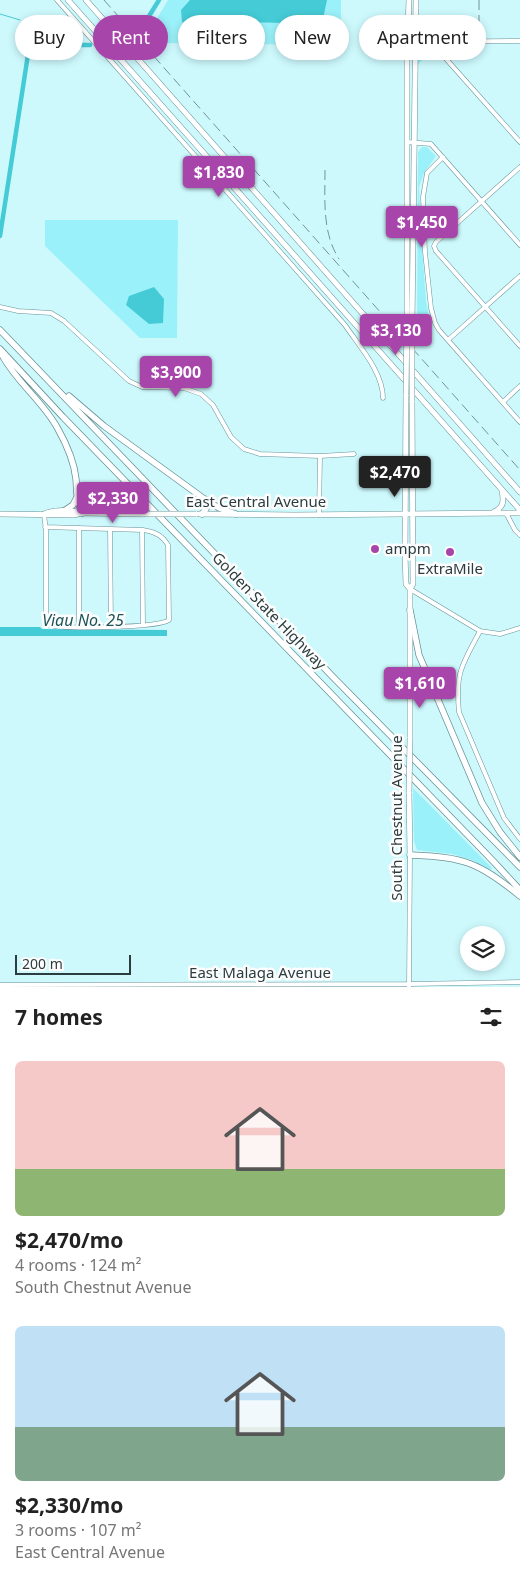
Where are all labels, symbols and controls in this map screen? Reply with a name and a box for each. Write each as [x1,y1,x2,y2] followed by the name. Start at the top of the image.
[15,15,83,60] chip: Buy
[93,15,168,60] chip: Rent
[178,15,265,60] chip: Filters
[275,15,349,60] chip: New
[359,15,486,60] chip: Apartment
[178,156,260,198] pin: $1,830
[194,161,244,183] text: $1,830
[381,206,463,248] pin: $1,450
[397,211,447,233] text: $1,450
[355,314,437,356] pin: $3,130
[371,319,421,341] text: $3,130
[135,356,217,398] pin: $3,900
[151,361,201,383] text: $3,900
[354,456,436,498] pin: $2,470
[370,461,420,483] text: $2,470
[72,482,154,524] pin: $2,330
[88,487,138,509] text: $2,330
[186,491,326,511] street label: East Central Avenue
[385,538,431,558] place label: ampm
[369,543,381,555] marker: ampm
[444,546,456,558] marker: ExtraMile
[208,547,331,674] street label: Golden State Highway
[417,558,483,578] place label: ExtraMile
[42,609,124,631] water label: Viau No. 25
[379,666,461,709] pin: $1,610
[395,672,445,694] text: $1,610
[386,735,406,901] street label: South Chestnut Avenue
[460,926,505,971] map controls
[460,926,505,971] button: layers
[15,952,131,975] scale bar
[22,954,63,973] text: 200 m
[189,962,331,982] street label: East Malaga Avenue
[15,1003,103,1031] text: 7 homes
[477,1003,505,1031] icon: filters
[215,1094,305,1184] icon: home
[15,1226,123,1254] text: $2,470/mo
[15,1254,141,1276] text: 4 rooms · 124 m²
[15,1276,192,1298] text: South Chestnut Avenue
[215,1359,305,1449] icon: home
[15,1491,123,1519] text: $2,330/mo
[15,1519,141,1541] text: 3 rooms · 107 m²
[15,1541,165,1563] text: East Central Avenue

